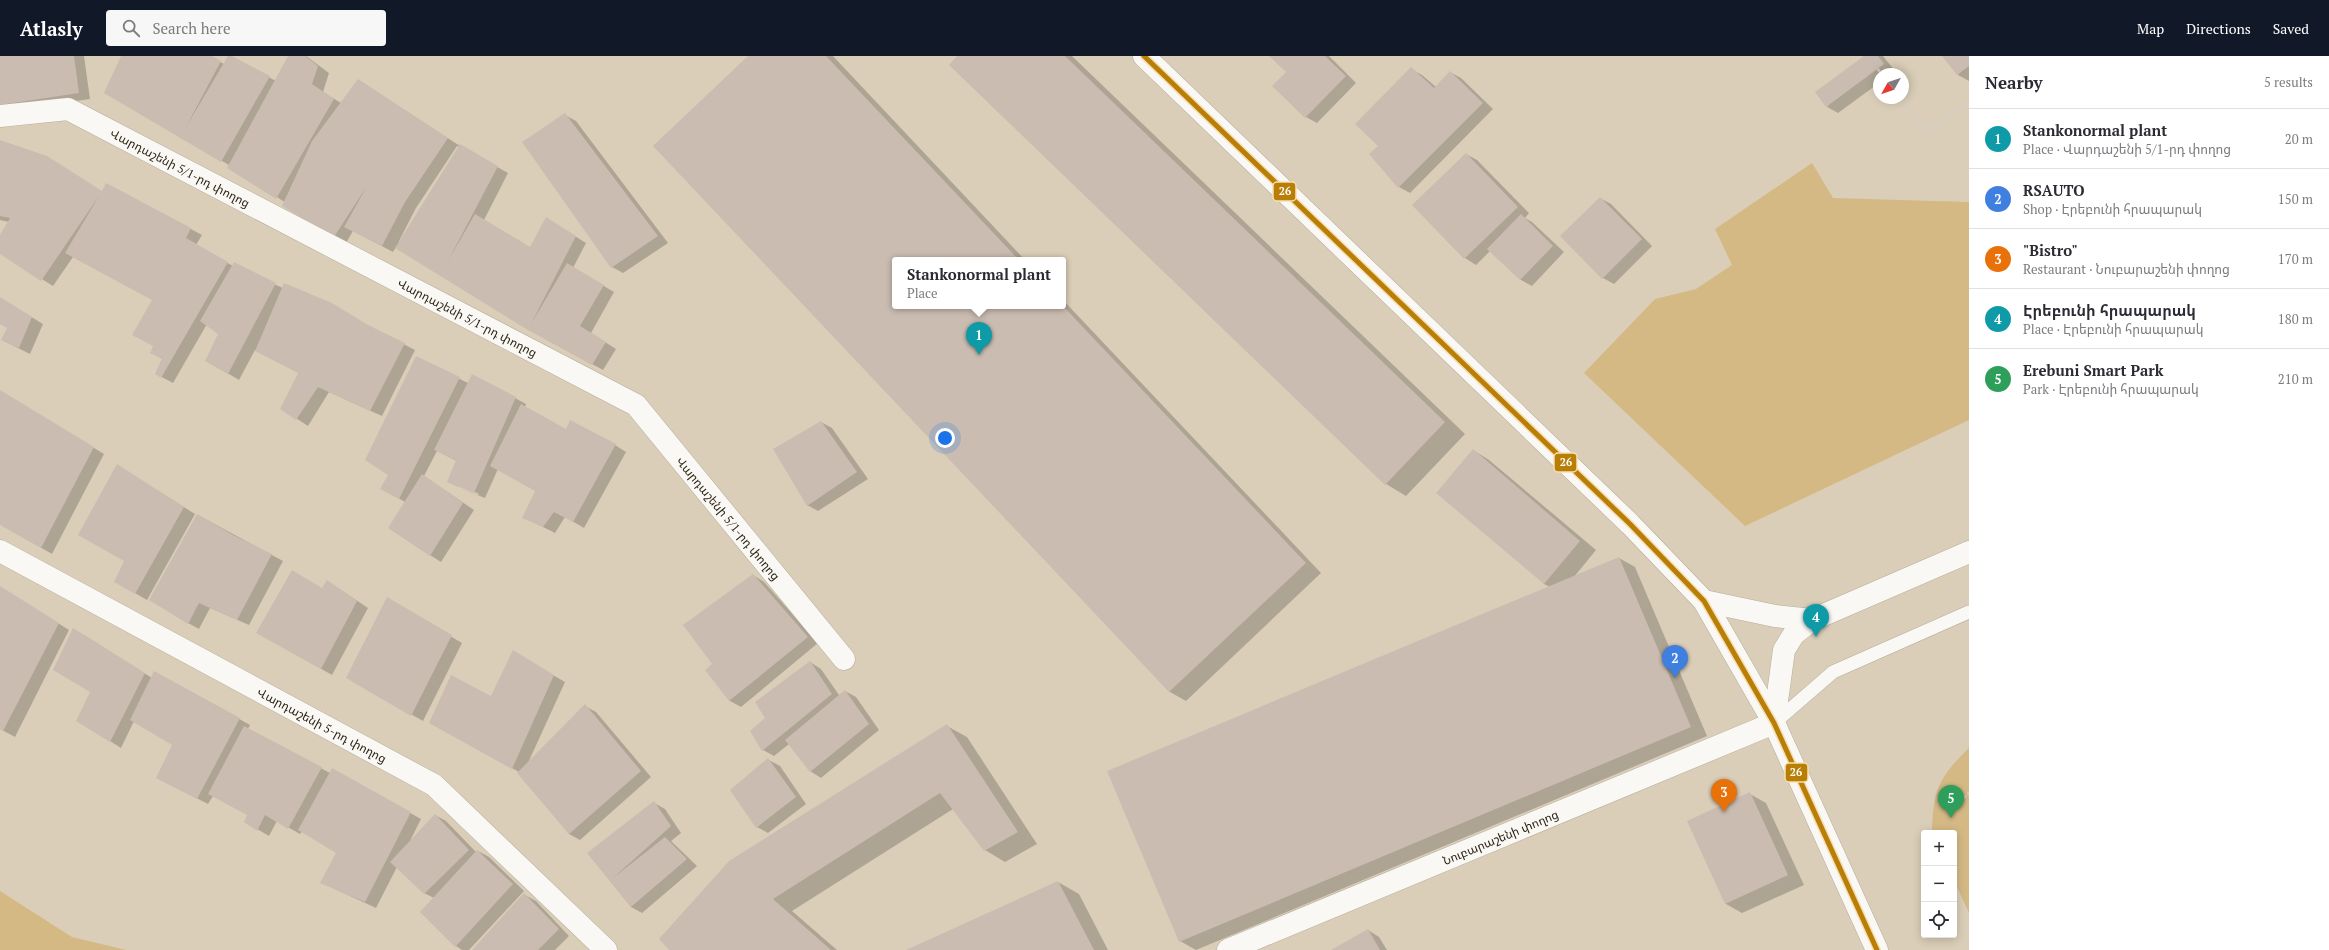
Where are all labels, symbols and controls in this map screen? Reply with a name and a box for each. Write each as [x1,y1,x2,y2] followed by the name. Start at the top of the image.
[106,10,386,46] search box
[20,16,82,41] text: Atlasly
[120,17,142,39] icon: search
[152,18,230,38] text: Search here
[2137,19,2164,38] text: Map
[2186,19,2251,38] text: Directions
[2273,19,2309,38] text: Saved
[1873,68,1909,104] north arrow
[1985,71,2043,94] text: Nearby
[2264,73,2313,91] text: 5 results
[2023,120,2167,140] text: Stankonormal plant
[108,125,253,210] street label: Վարդաշենի 5/1-րդ փողոց
[1994,130,2002,148] text: 1
[2285,130,2313,148] text: 20 m
[2023,140,2231,158] text: Place · Վարդաշենի 5/1-րդ փողոց
[2023,180,2085,200] text: RSAUTO
[1273,182,1296,201] line badge: 26
[1279,184,1291,198] text: 26
[1994,190,2002,208] text: 2
[2278,190,2313,208] text: 150 m
[2023,200,2202,218] text: Shop · Էրեբունի հրապարակ
[2023,240,2078,260] text: "Bistro"
[1994,250,2002,268] text: 3
[2278,250,2313,268] text: 170 m
[892,257,1066,309] popup
[2023,260,2230,278] text: Restaurant · Նուբարաշենի փողոց
[907,264,1051,284] text: Stankonormal plant
[395,275,540,360] street label: Վարդաշենի 5/1-րդ փողոց
[907,284,937,302] text: Place
[2023,300,2196,320] text: Էրեբունի հրապարակ
[1994,310,2002,328] text: 4
[2278,310,2313,328] text: 180 m
[2023,320,2203,338] text: Place · Էրեբունի հրապարակ
[966,322,992,355] pin: 1
[2023,360,2164,380] text: Erebuni Smart Park
[1994,370,2002,388] text: 5
[2278,370,2313,388] text: 210 m
[2023,380,2199,398] text: Park · Էրեբունի հրապարակ
[935,428,955,448] your location
[674,453,784,583] street label: Վարդաշենի 5/1-րդ փողոց
[1554,453,1577,472] line badge: 26
[1560,455,1572,469] text: 26
[1803,604,1829,637] pin: 4
[1662,645,1688,678] pin: 2
[255,684,389,766] street label: Վարդաշենի 5-րդ փողոց
[1785,763,1808,782] line badge: 26
[1790,765,1802,779] text: 26
[1711,779,1737,812] pin: 3
[1938,785,1964,818] pin: 5
[1440,806,1560,867] street label: Նուբարաշենի փողոց
[1921,830,1957,938] map controls
[1921,830,1957,866] button: +
[1921,866,1957,902] button: −
[1921,902,1957,938] button: locate

